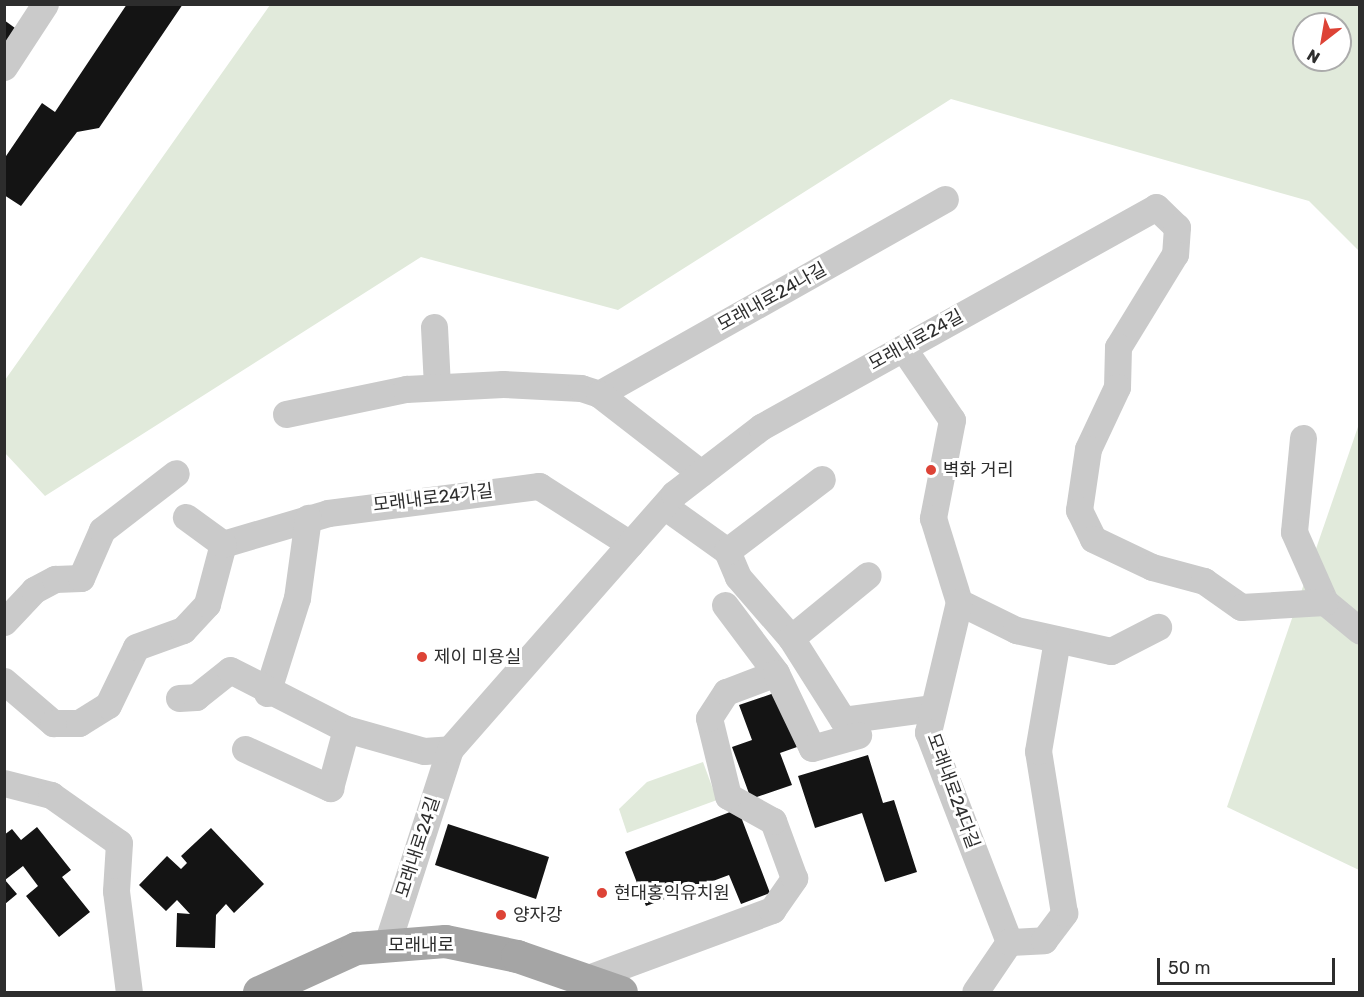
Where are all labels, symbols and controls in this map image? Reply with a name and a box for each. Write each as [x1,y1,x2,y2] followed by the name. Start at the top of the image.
[1292,12,1352,72] north arrow
[1304,45,1323,67] text: N
[714,258,830,336] street label: 모래내로24나길
[865,305,967,375] street label: 모래내로24길
[943,459,1014,481] place label: 벽화 거리
[924,463,938,477] marker: 벽화 거리
[372,480,494,516] street label: 모래내로24가길
[434,646,521,668] place label: 제이 미용실
[415,650,429,664] marker: 제이 미용실
[922,730,984,852] street label: 모래내로24다길
[392,794,444,900] street label: 모래내로24길
[614,882,730,904] place label: 현대홍익유치원
[595,886,609,900] marker: 현대홍익유치원
[513,904,563,926] place label: 양자강
[494,908,508,922] marker: 양자강
[388,934,454,956] street label: 모래내로
[1160,946,1338,984] scale bar
[1168,957,1211,979] text: 50 m

